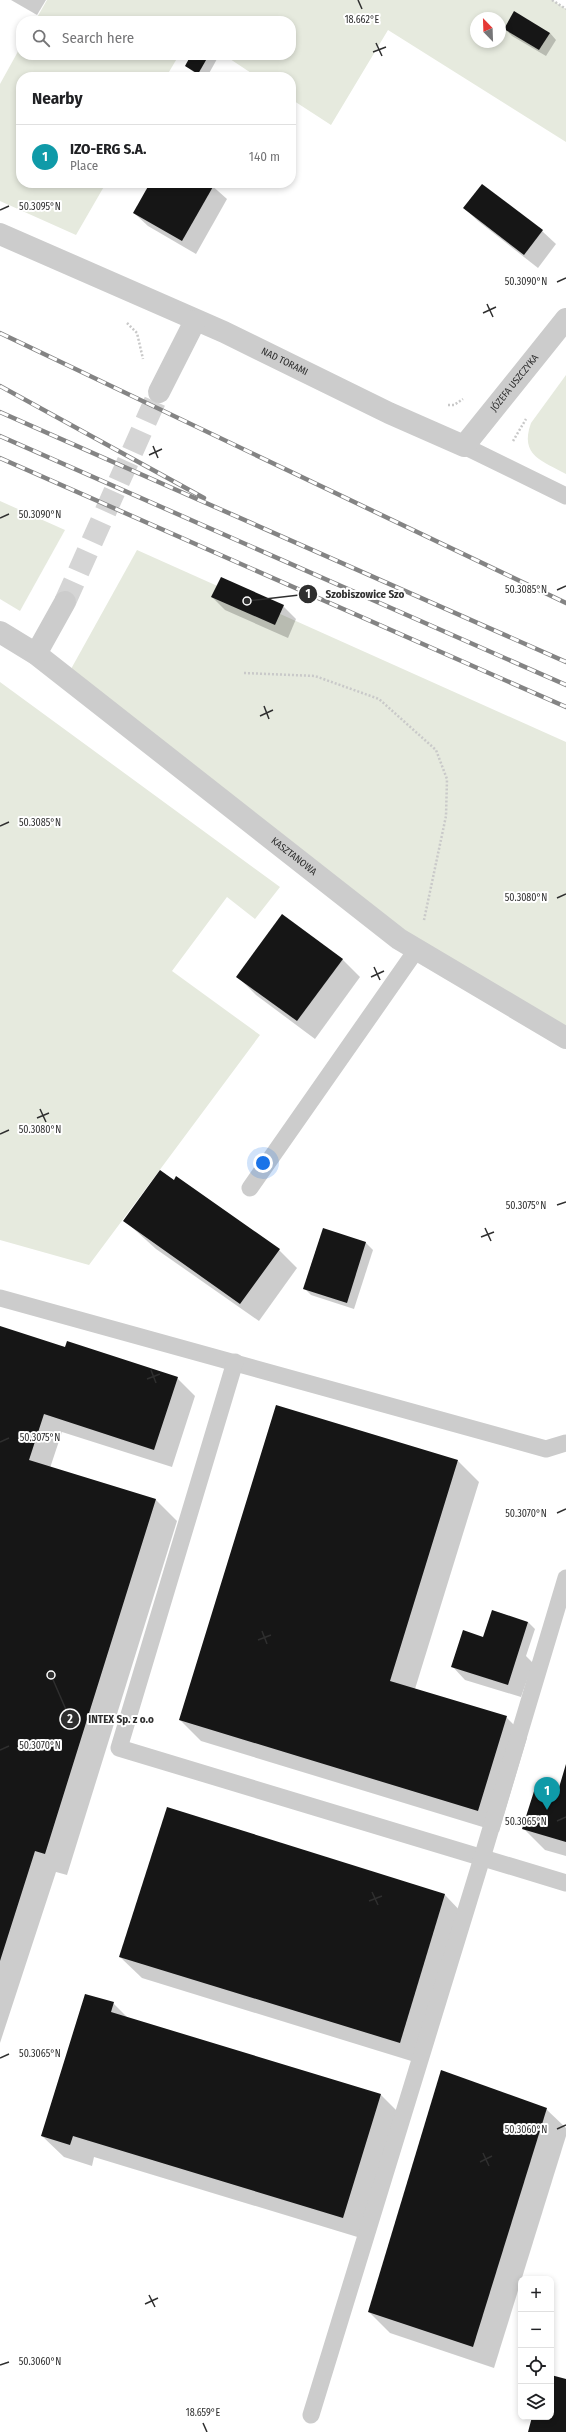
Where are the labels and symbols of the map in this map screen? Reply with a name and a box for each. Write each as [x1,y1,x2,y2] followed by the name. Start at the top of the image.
[470,12,506,48] north arrow
[345,14,380,26] text: 18.662°E
[19,201,61,213] text: 50.3095°N
[505,276,547,288] text: 50.3090°N
[259,345,310,378] street label: NAD TORAMI
[488,351,542,414] street label: JÓZEFA USZCZYKA
[19,509,61,521] text: 50.3090°N
[298,583,413,606] callout: Szobiszowice Szo
[505,584,547,596] text: 50.3085°N
[305,587,311,601] text: 1
[326,588,405,601] text: Szobiszowice Szo
[19,817,61,829] text: 50.3085°N
[269,835,320,878] street label: KASZTANOWA
[505,892,547,904] text: 50.3080°N
[19,1124,61,1136] text: 50.3080°N
[253,1153,273,1173] your location
[506,1200,546,1212] text: 50.3075°N
[20,1432,60,1444] text: 50.3075°N
[505,1508,547,1520] text: 50.3070°N
[60,1708,162,1731] callout: INTEX Sp. z o.o
[66,1712,73,1726] text: 2
[88,1713,154,1726] text: INTEX Sp. z o.o
[19,1740,61,1752] text: 50.3070°N
[534,1777,560,1810] pin: 1
[505,1816,547,1828] text: 50.3065°N
[19,2048,61,2060] text: 50.3065°N
[505,2124,547,2136] text: 50.3060°N
[19,2356,61,2368] text: 50.3060°N
[186,2407,221,2419] text: 18.659°E

